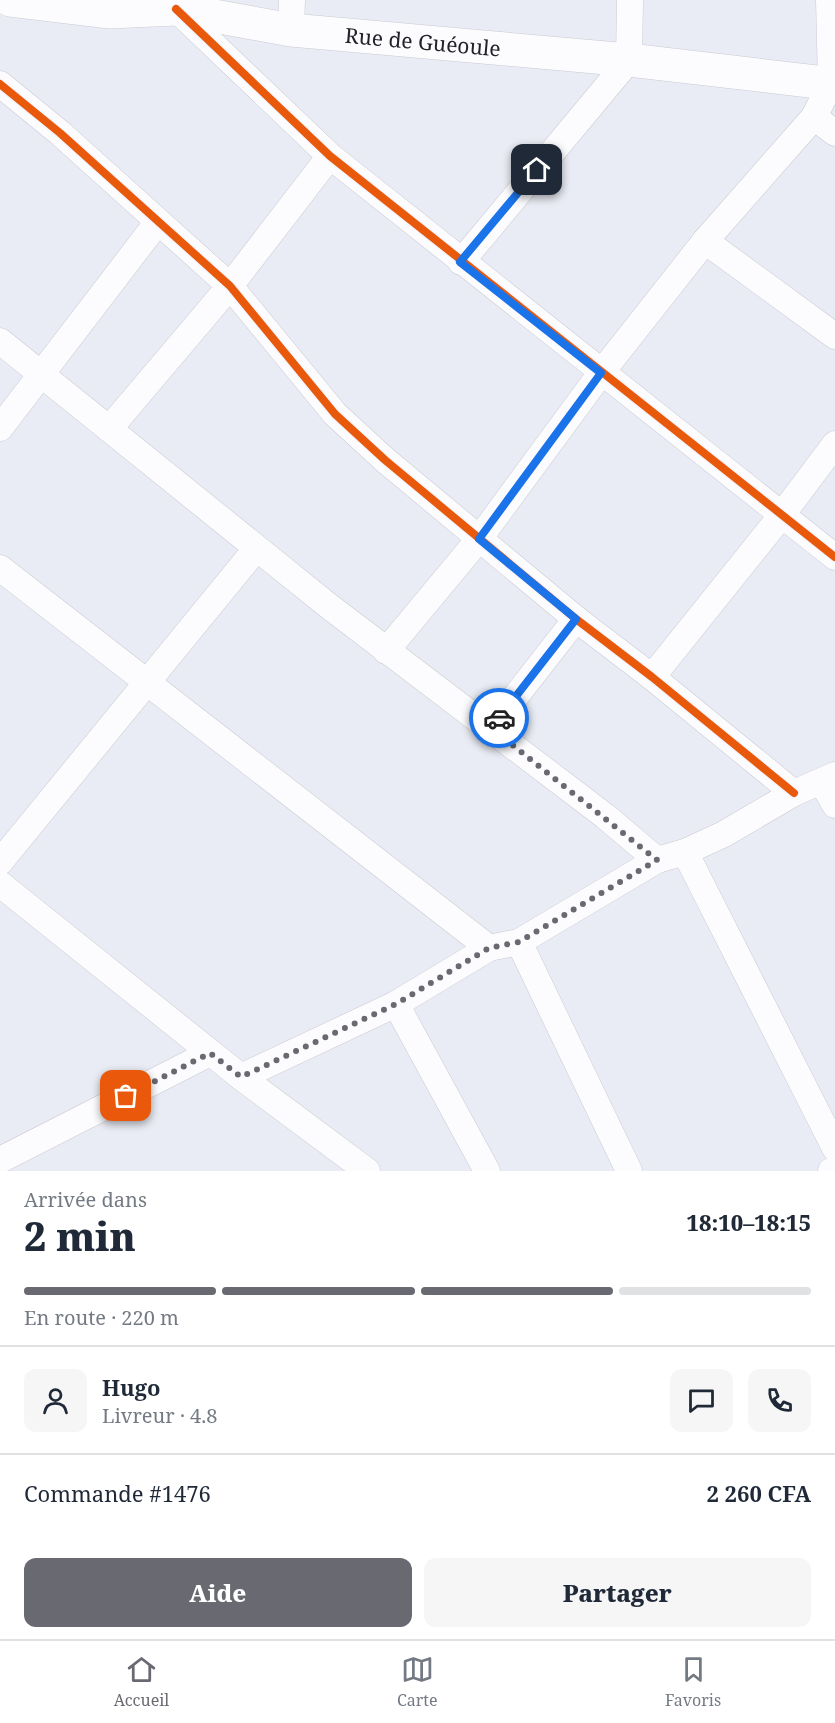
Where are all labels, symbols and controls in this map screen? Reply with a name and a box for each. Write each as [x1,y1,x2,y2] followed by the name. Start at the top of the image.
[344,21,502,63] street label: Rue de Guéoule
[511,144,562,195] pin
[520,153,553,186] icon: home
[469,688,529,748] courier
[483,702,516,735] icon: car
[100,1070,151,1121] pin
[109,1079,142,1112] icon: bag
[24,1186,147,1213] text: Arrivée dans
[687,1207,811,1237] text: 18:10–18:15
[24,1209,136,1262] text: 2 min
[24,1304,179,1331] text: En route · 220 m
[24,1369,87,1432] button: person
[670,1369,733,1432] button: chat
[748,1369,811,1432] button: phone
[102,1372,161,1402] text: Hugo
[102,1402,217,1429] text: Livreur · 4.8
[24,1478,211,1508] text: Commande #1476
[706,1478,811,1508] text: 2 260 CFA
[24,1558,412,1627] button: Aide
[424,1558,811,1627] button: Partager
[114,1653,169,1711] tab: Accueil
[397,1653,437,1711] tab: Carte
[665,1653,721,1711] tab: Favoris

